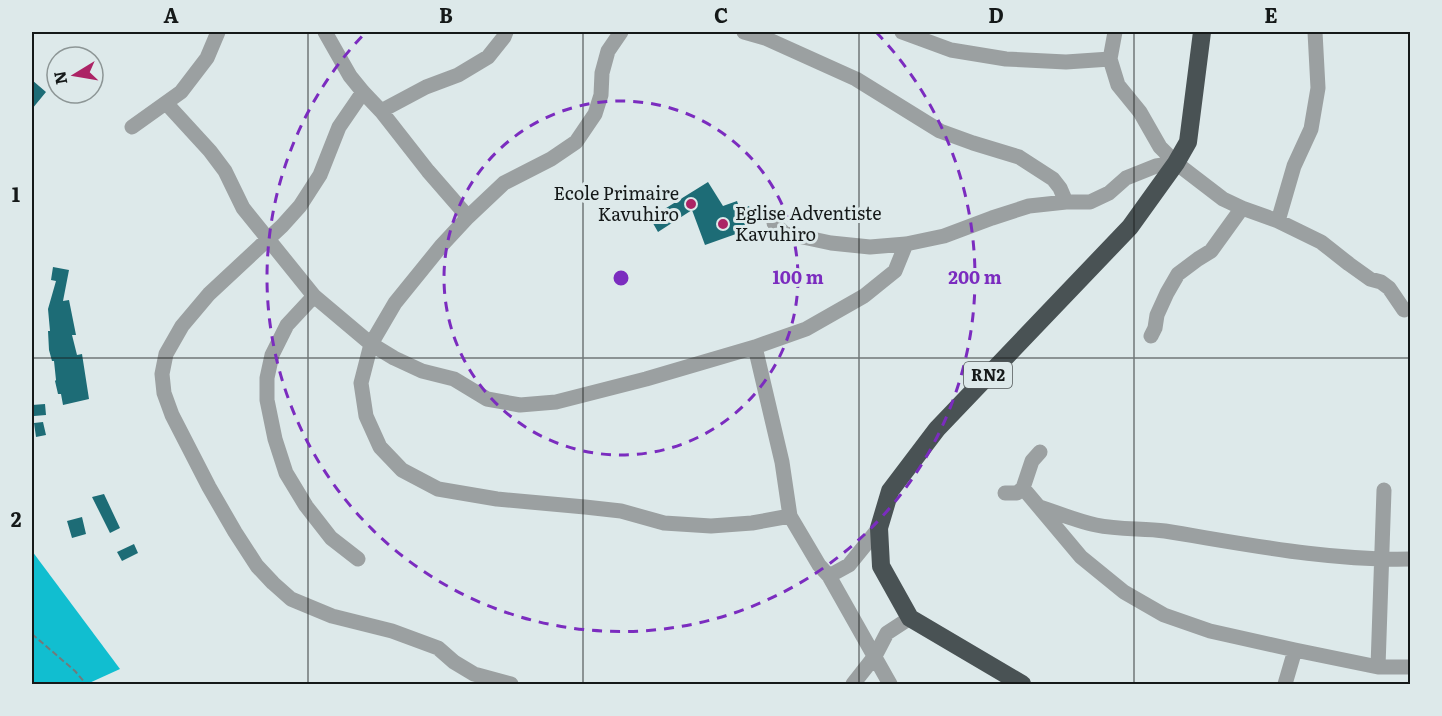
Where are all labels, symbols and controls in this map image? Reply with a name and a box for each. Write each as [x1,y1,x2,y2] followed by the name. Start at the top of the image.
[163,0,179,29] text: A
[439,0,453,29] text: B
[714,0,728,29] text: C
[988,0,1004,29] text: D
[1264,0,1278,29] text: E
[45,45,105,105] north arrow
[46,69,72,87] text: N
[12,178,20,208] text: 1
[553,179,679,227] place label: Ecole Primaire Kavuhiro
[684,197,698,211] marker: Ecole Primaire Kavuhiro
[735,199,881,247] place label: Eglise Adventiste Kavuhiro
[716,217,730,231] marker: Eglise Adventiste Kavuhiro
[772,263,824,290] text: 100 m
[948,263,1002,290] text: 200 m
[611,268,631,288] centre of rings
[964,362,1012,388] road number: RN2
[11,503,22,533] text: 2

